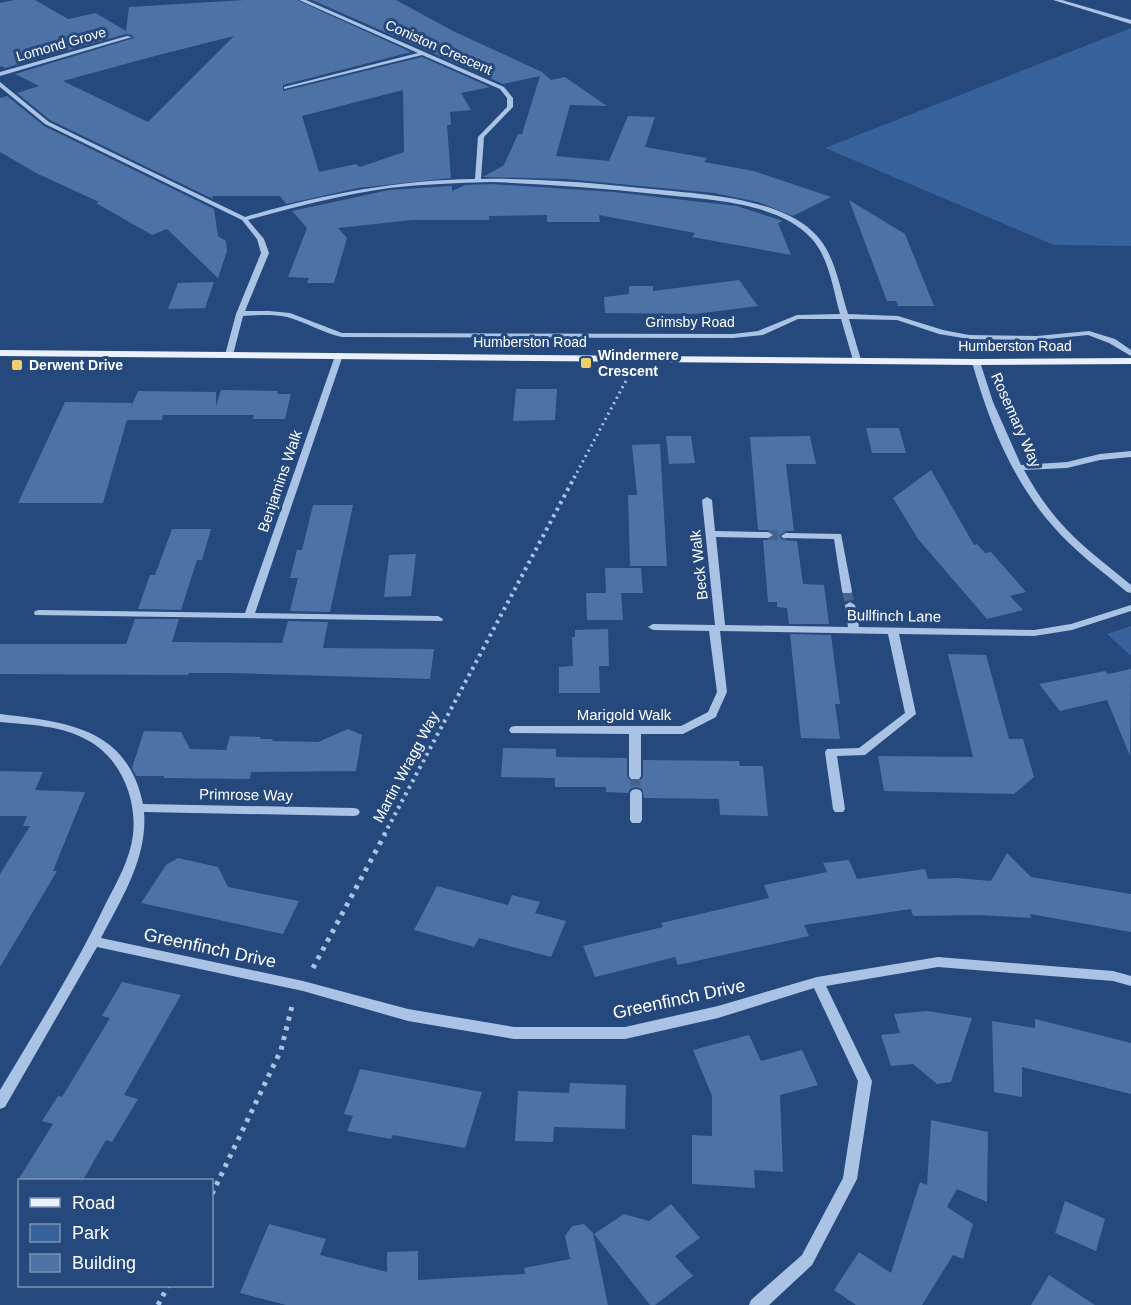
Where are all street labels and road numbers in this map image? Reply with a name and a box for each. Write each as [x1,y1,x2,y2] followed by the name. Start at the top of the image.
[383,16,495,78] street label: Coniston Crescent
[14,23,108,64] street label: Lomond Grove
[645,314,735,330] street label: Grimsby Road
[473,334,587,350] street label: Humberston Road
[958,338,1072,354] street label: Humberston Road
[988,370,1045,470] street label: Rosemary Way
[254,427,305,534] street label: Benjamins Walk
[686,529,711,601] street label: Beck Walk
[847,606,941,625] street label: Bullfinch Lane
[577,706,672,723] street label: Marigold Walk
[369,708,442,825] street label: Martin Wragg Way
[199,785,293,804] street label: Primrose Way
[142,924,278,972] street label: Greenfinch Drive
[611,975,747,1023] street label: Greenfinch Drive

